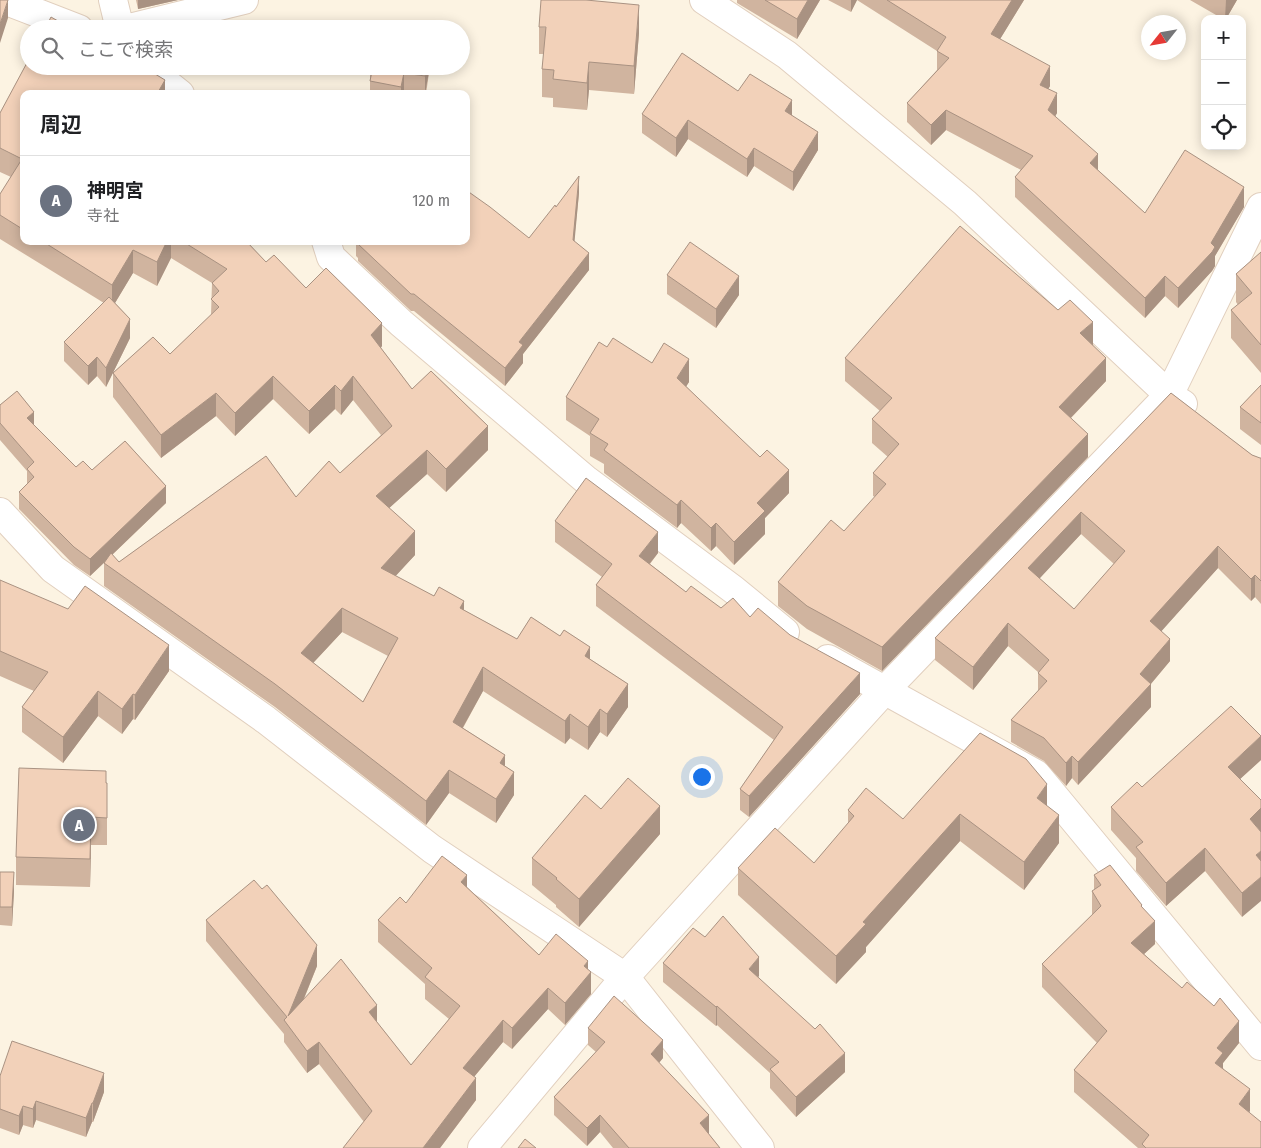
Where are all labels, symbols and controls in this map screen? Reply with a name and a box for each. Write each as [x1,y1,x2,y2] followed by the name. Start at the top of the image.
[1141,15,1186,60] north arrow
[1201,15,1246,150] map controls
[1201,15,1246,60] button: +
[20,20,470,75] search box
[38,34,66,62] icon: search
[78,38,173,61] text: ここで検索
[1201,60,1246,105] button: −
[1201,105,1246,150] button: locate
[40,112,82,138] text: 周辺
[87,179,144,202] text: 神明宮
[52,191,60,210] text: A
[412,191,450,210] text: 120 m
[87,206,119,225] text: 寺社
[689,764,715,790] your location
[63,806,95,844] pin: A

